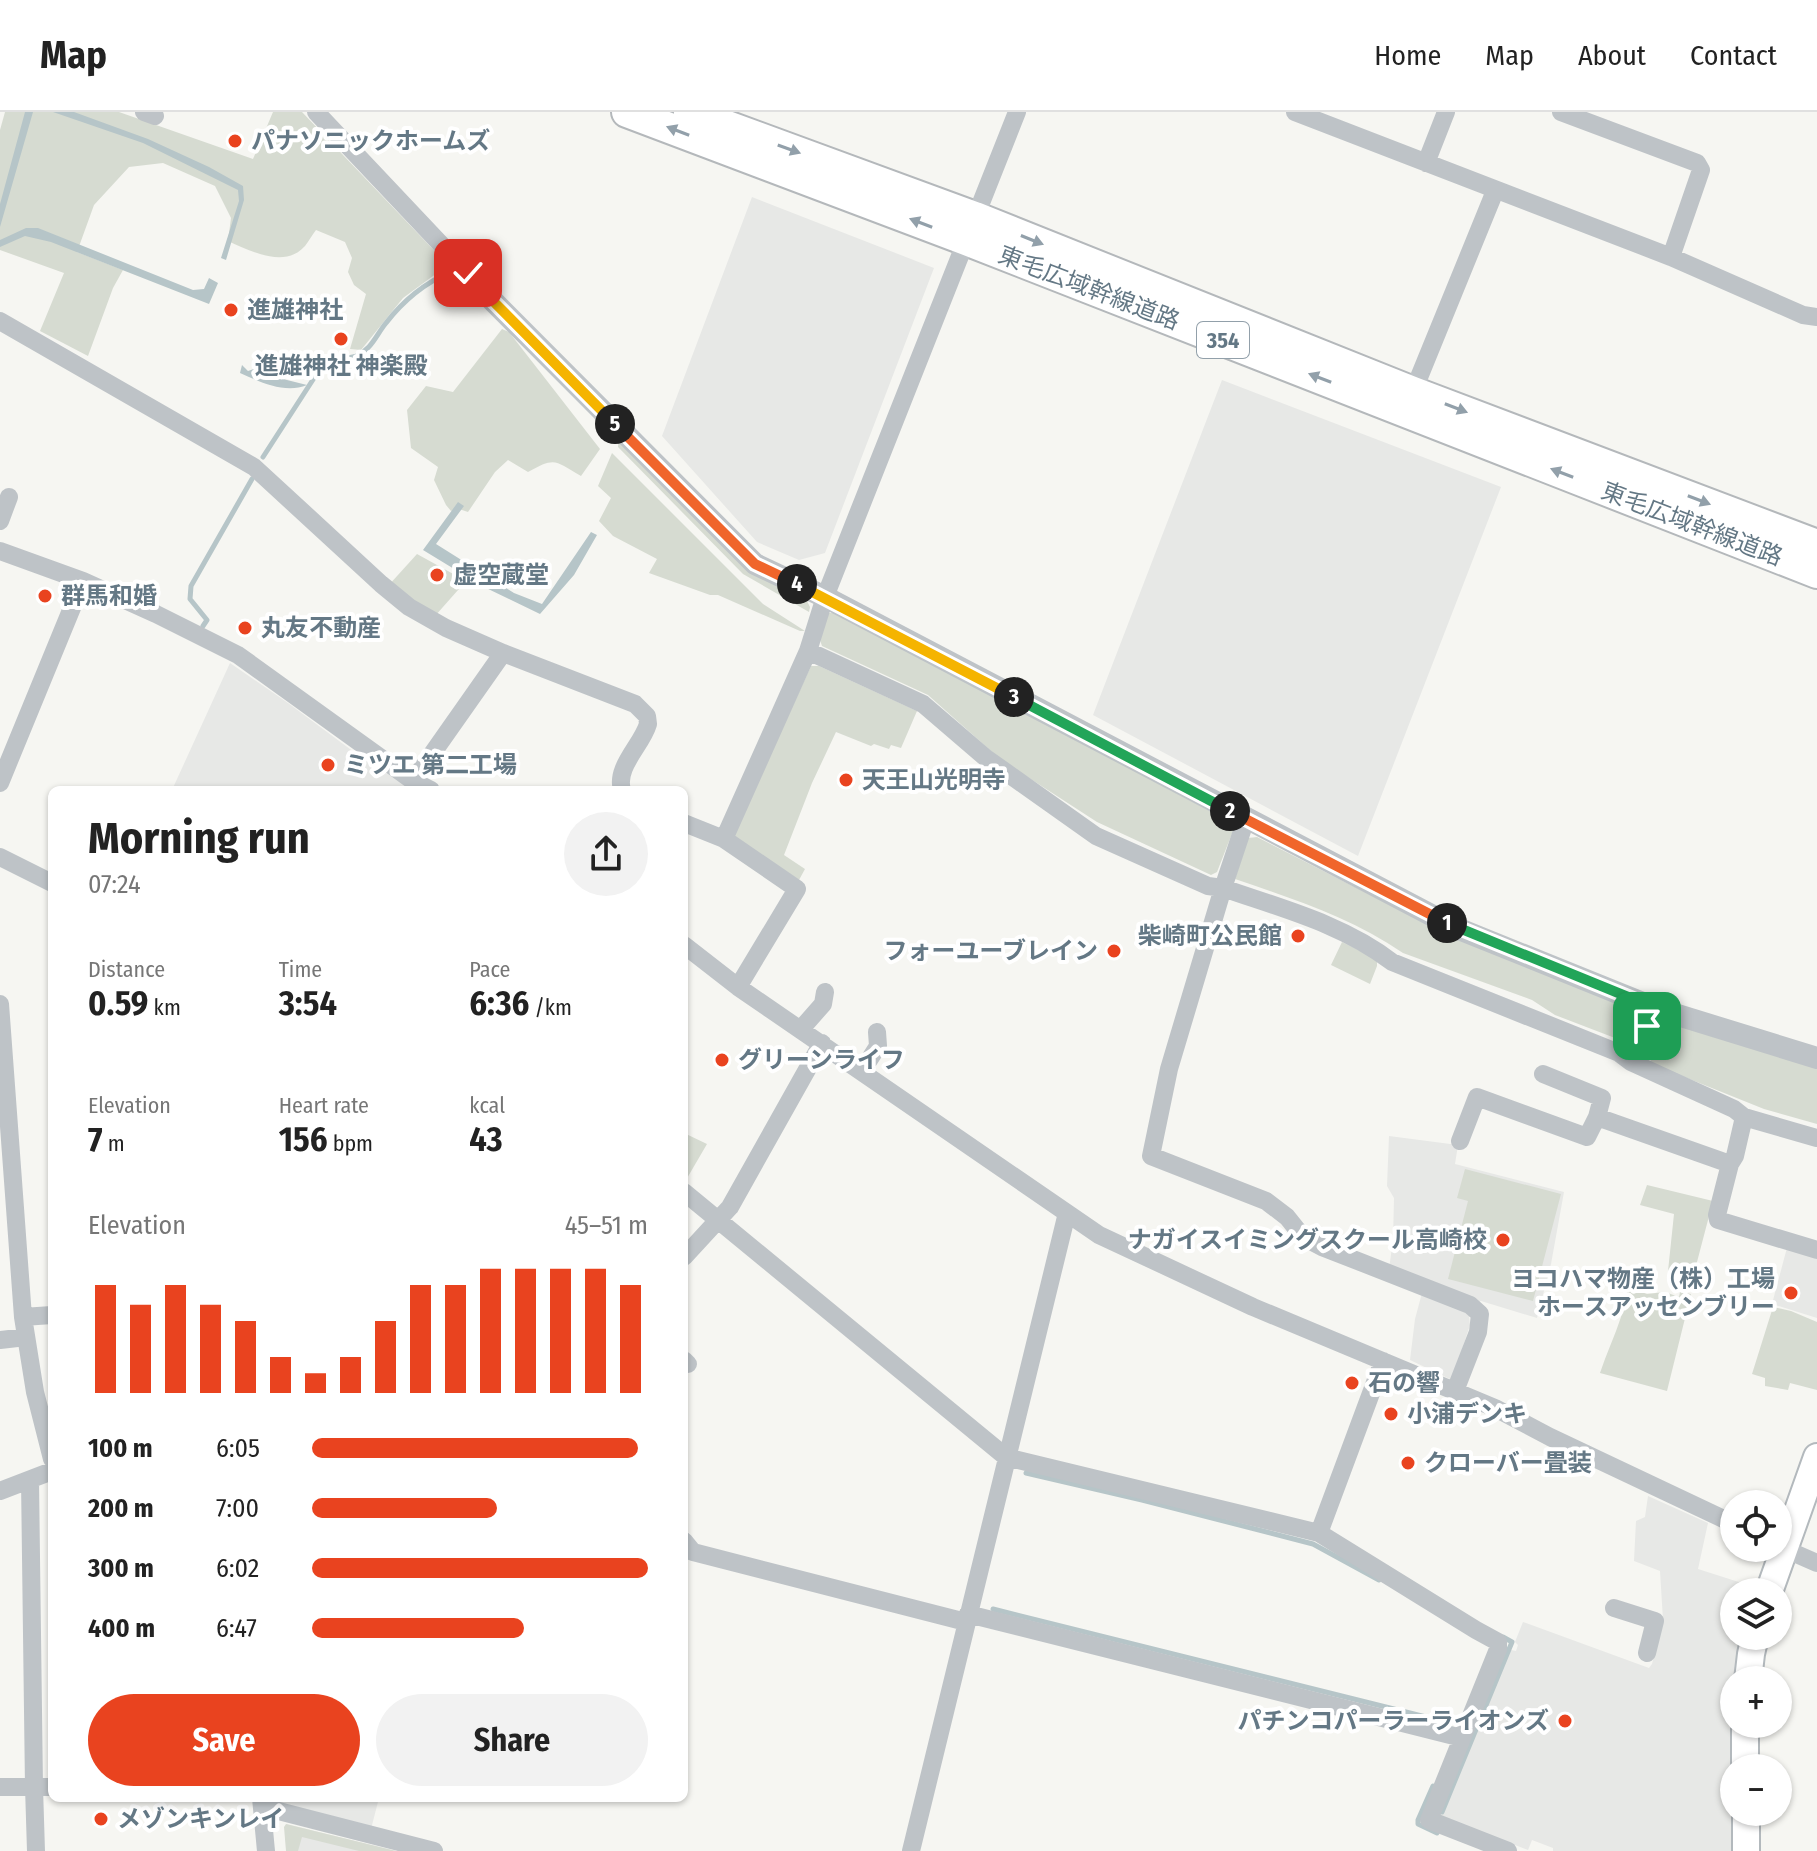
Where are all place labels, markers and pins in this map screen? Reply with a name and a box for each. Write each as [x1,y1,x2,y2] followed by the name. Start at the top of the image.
[251,127,490,155] place label: パナソニックホームズ
[226,132,244,150] marker: パナソニックホームズ
[434,239,502,307] pin
[247,296,343,324] place label: 進雄神社
[222,301,240,319] marker: 進雄神社
[332,330,350,348] marker: 進雄神社 神楽殿
[255,352,428,380] place label: 進雄神社 神楽殿
[595,404,635,444] pin: 5
[453,561,549,589] place label: 虚空蔵堂
[777,564,817,604] pin: 4
[428,566,446,584] marker: 虚空蔵堂
[61,582,157,610] place label: 群馬和婚
[36,587,54,605] marker: 群馬和婚
[261,614,381,642] place label: 丸友不動産
[236,619,254,637] marker: 丸友不動産
[994,677,1034,717] pin: 3
[344,751,517,779] place label: ミツエ 第二工場
[319,756,337,774] marker: ミツエ 第二工場
[862,766,1006,794] place label: 天王山光明寺
[837,771,855,789] marker: 天王山光明寺
[1210,791,1250,831] pin: 2
[1427,903,1467,943] pin: 1
[1138,922,1282,950] place label: 柴崎町公民館
[1289,927,1307,945] marker: 柴崎町公民館
[883,937,1098,965] place label: フォーユーブレイン
[1105,942,1123,960] marker: フォーユーブレイン
[1613,992,1681,1060] pin
[738,1046,905,1074] place label: グリーンライフ
[713,1051,731,1069] marker: グリーンライフ
[1128,1226,1487,1254] place label: ナガイスイミングスクール高崎校
[1494,1231,1512,1249] marker: ナガイスイミングスクール高崎校
[1511,1265,1775,1321] place label: ヨコハマ物産（株）工場 ホースアッセンブリー
[1782,1284,1800,1302] marker: ヨコハマ物産（株）工場 ホースアッセンブリー
[1368,1369,1440,1397] place label: 石の響
[1343,1374,1361,1392] marker: 石の響
[1407,1400,1527,1428] place label: 小浦デンキ
[1382,1405,1400,1423] marker: 小浦デンキ
[1424,1449,1592,1477] place label: クローバー畳装
[1399,1454,1417,1472] marker: クローバー畳装
[1237,1707,1549,1735] place label: パチンコパーラーライオンズ
[1556,1712,1574,1730] marker: パチンコパーラーライオンズ
[117,1805,284,1833] place label: メゾンキンレイ
[92,1810,110,1828] marker: メゾンキンレイ

